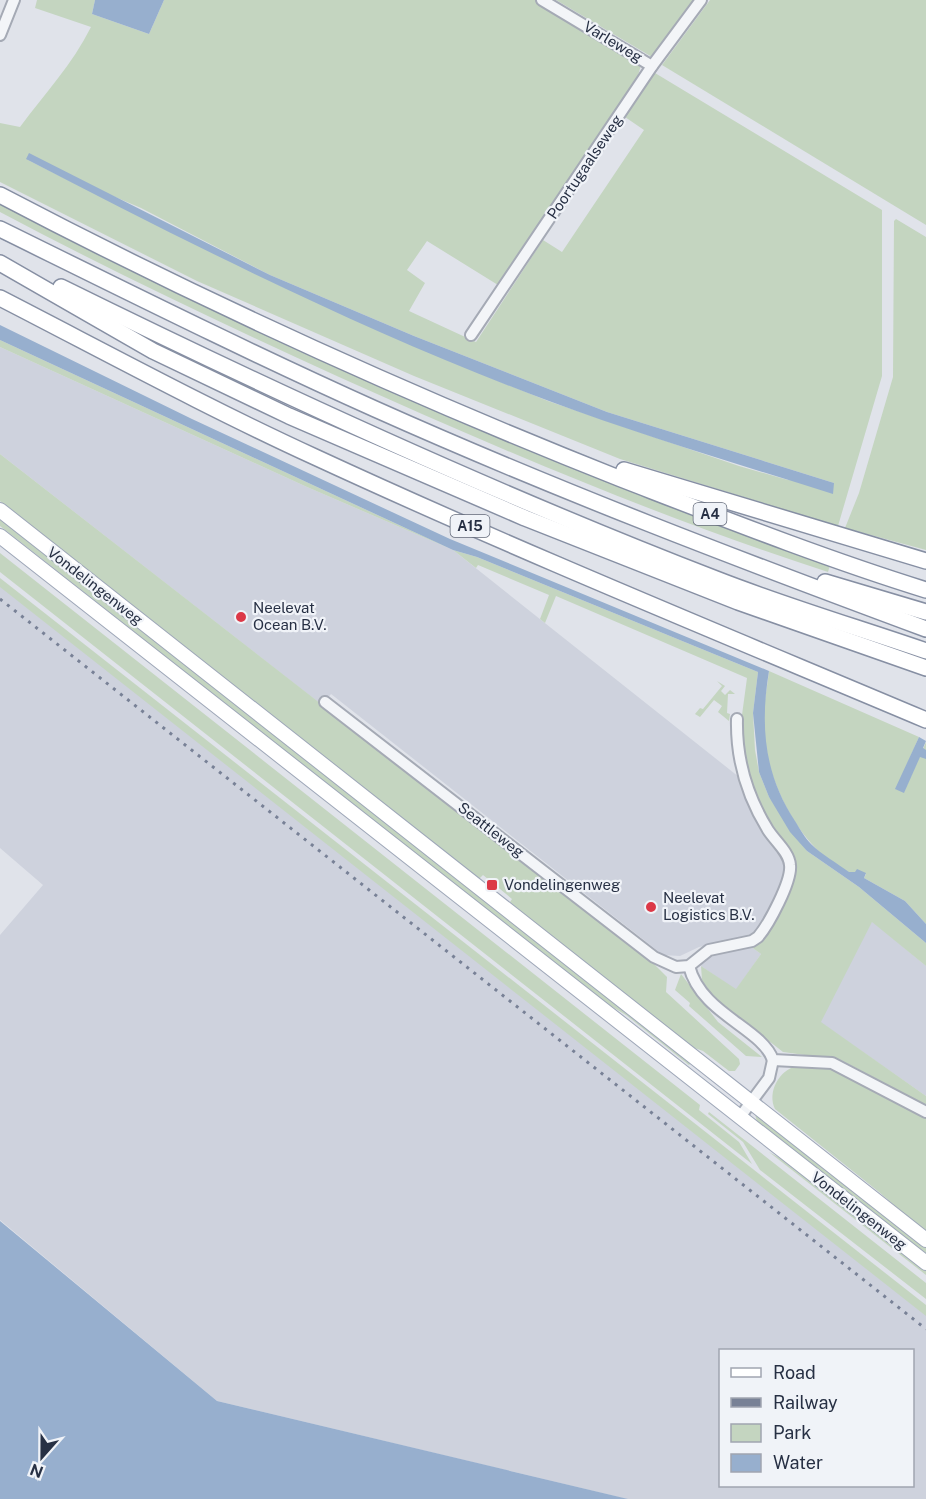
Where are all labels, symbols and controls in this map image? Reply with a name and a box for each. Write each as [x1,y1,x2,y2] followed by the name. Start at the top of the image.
[581,17,646,66] street label: Varleweg
[543,111,626,222] street label: Poortugaalseweg
[694,503,726,525] road number: A4
[450,515,490,537] road number: A15
[44,543,146,628] street label: Vondelingenweg
[253,599,327,633] place label: Neelevat Ocean B.V.
[234,610,248,624] marker: Neelevat Ocean B.V.
[455,799,528,861] street label: Seattleweg
[504,876,620,893] place label: Vondelingenweg
[485,878,499,892] marker: Vondelingenweg
[663,889,755,923] place label: Neelevat Logistics B.V.
[644,900,658,914] marker: Neelevat Logistics B.V.
[808,1168,910,1253] street label: Vondelingenweg
[719,1349,914,1487] legend
[773,1362,816,1383] text: Road
[773,1392,838,1413] text: Railway
[773,1422,811,1443] text: Park
[12,1427,72,1487] north arrow
[773,1452,823,1473] text: Water
[28,1459,46,1482] text: N

